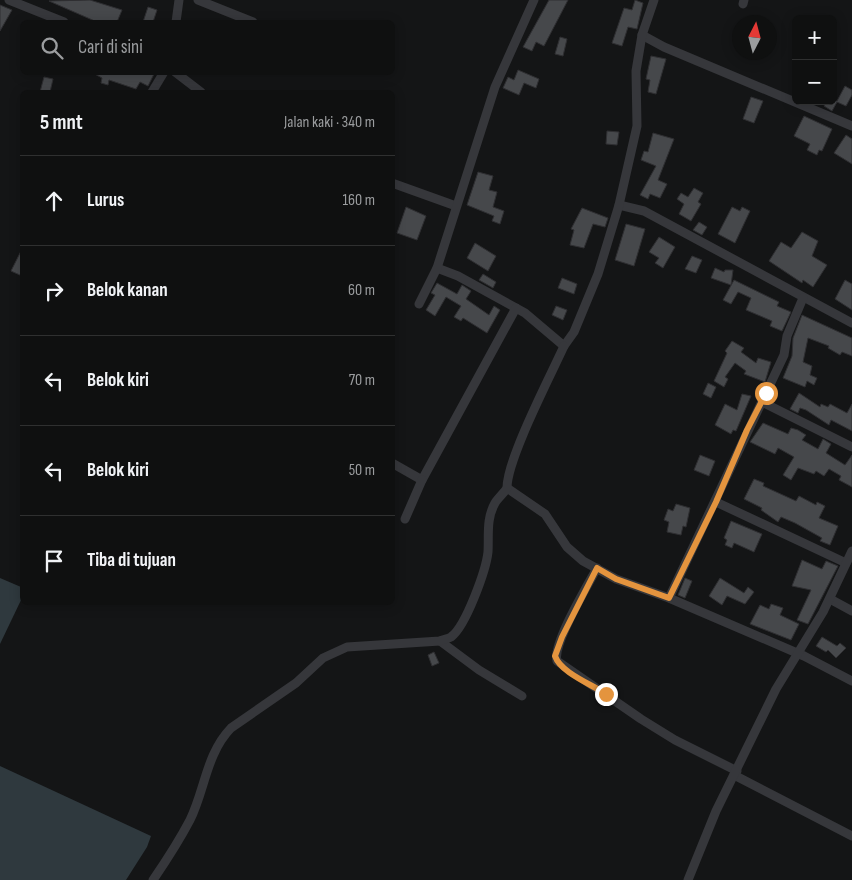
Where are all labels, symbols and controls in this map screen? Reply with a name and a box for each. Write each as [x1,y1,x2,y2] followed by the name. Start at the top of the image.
[732,15,777,60] north arrow
[792,15,837,105] map controls
[792,15,837,60] button: +
[20,20,395,75] search box
[38,34,66,62] icon: search
[78,36,143,59] text: Cari di sini
[792,60,837,105] button: −
[40,110,83,135] text: 5 mnt
[284,113,375,132] text: Jalan kaki · 340 m
[40,187,68,215] icon: ahead
[87,189,124,212] text: Lurus
[342,191,375,210] text: 160 m
[40,277,68,305] icon: right
[87,279,168,302] text: Belok kanan
[348,281,375,300] text: 60 m
[40,367,68,395] icon: left
[87,369,149,392] text: Belok kiri
[349,371,375,390] text: 70 m
[755,382,778,405] route start
[40,457,68,485] icon: left
[87,459,149,482] text: Belok kiri
[349,461,375,480] text: 50 m
[40,547,68,575] icon: arrive
[87,549,176,572] text: Tiba di tujuan
[595,683,618,706] route end

